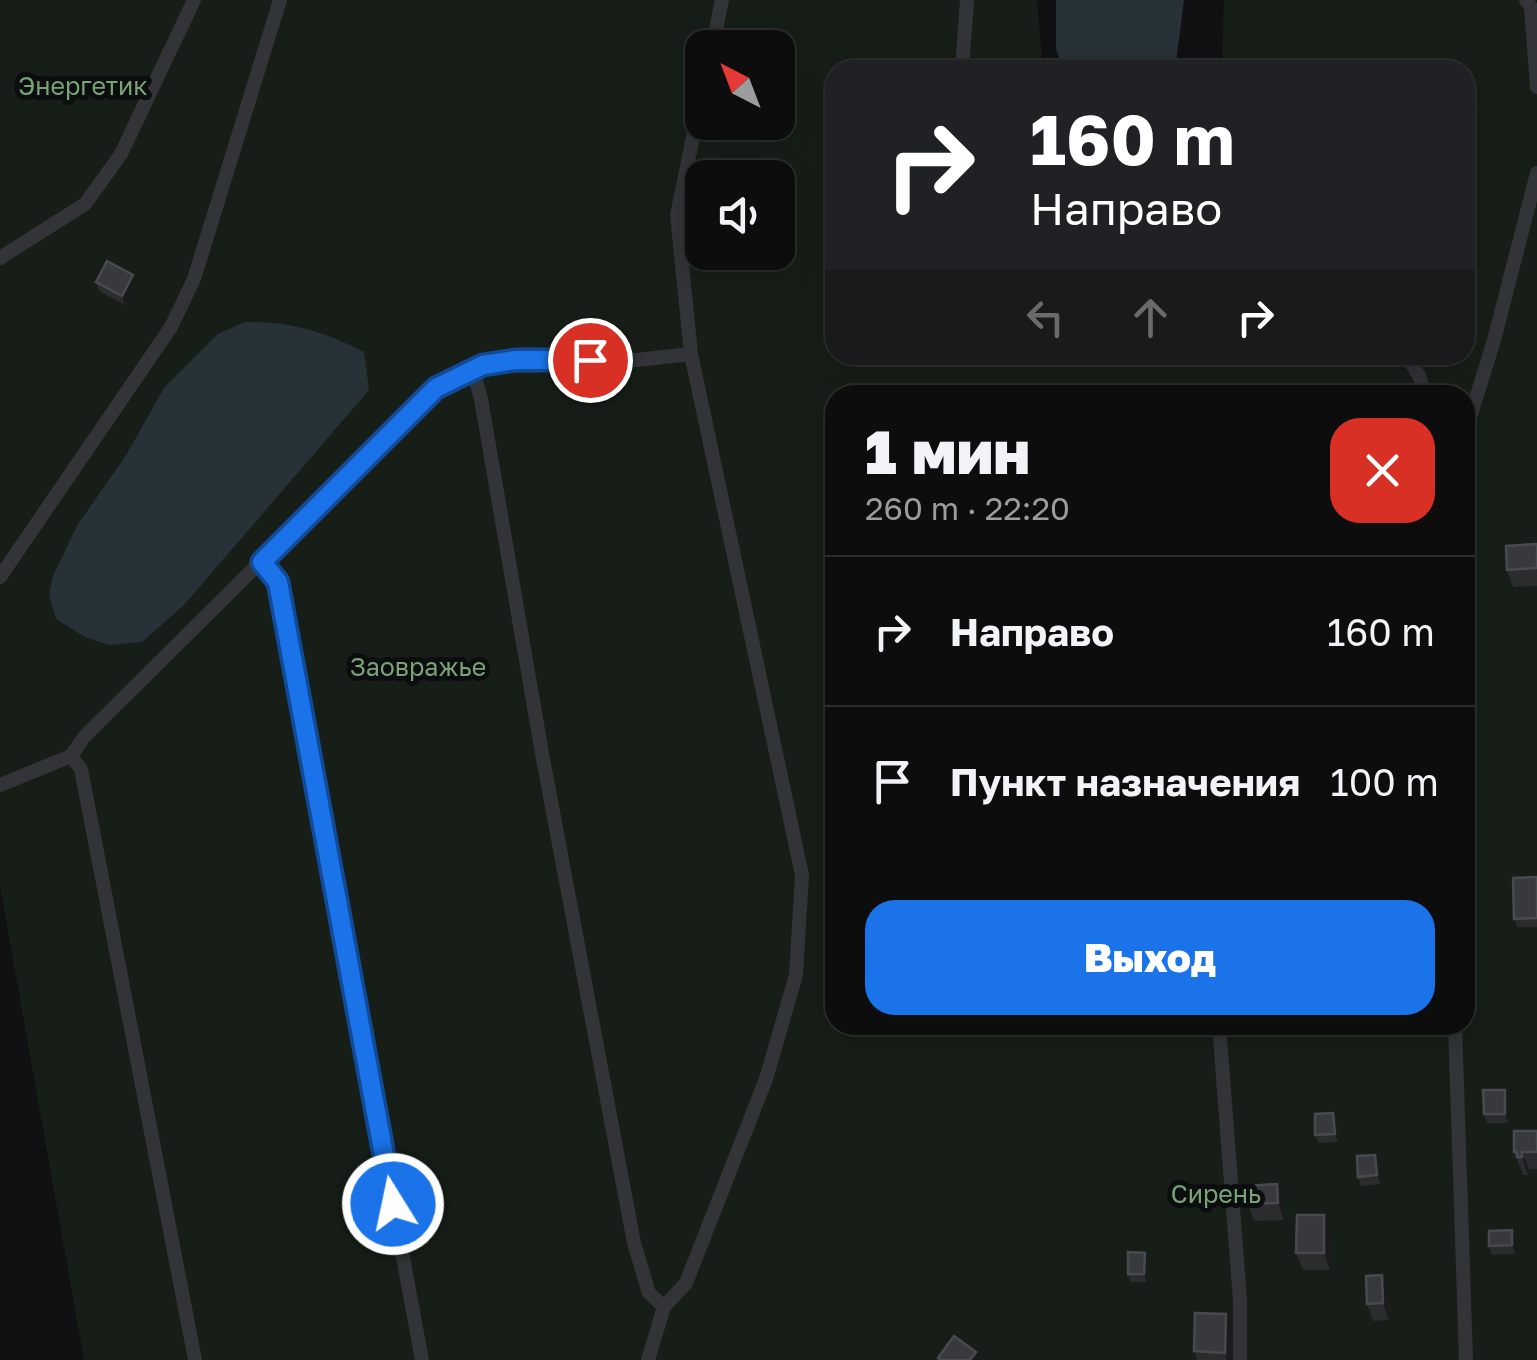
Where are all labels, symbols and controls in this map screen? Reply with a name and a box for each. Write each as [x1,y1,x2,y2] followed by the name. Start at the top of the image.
[685,30,795,140] north arrow
[685,30,795,270] map controls
[18,70,148,101] park label: Энергетик
[1030,96,1235,180] text: 160 m
[865,100,995,230] icon: right
[685,160,795,270] button: sound
[1030,181,1222,235] text: Направо
[1018,290,1073,345] icon: left
[1123,290,1178,345] icon: ahead
[1228,290,1283,345] icon: right
[548,318,633,403] pin
[563,333,618,388] icon: arrive
[865,415,1030,487] text: 1 мин
[1330,418,1435,523] button: close
[865,489,1070,527] text: 260 m · 22:20
[865,604,920,659] icon: right
[950,609,1114,654] text: Направо
[1327,609,1435,654] text: 160 m
[350,651,486,682] park label: Заовражье
[865,754,920,809] icon: arrive
[950,759,1300,804] text: Пункт назначения
[1330,759,1439,804] text: 100 m
[865,900,1435,1015] button: Выход
[341,1152,445,1256] position arrow
[1171,1178,1261,1209] park label: Сирень

